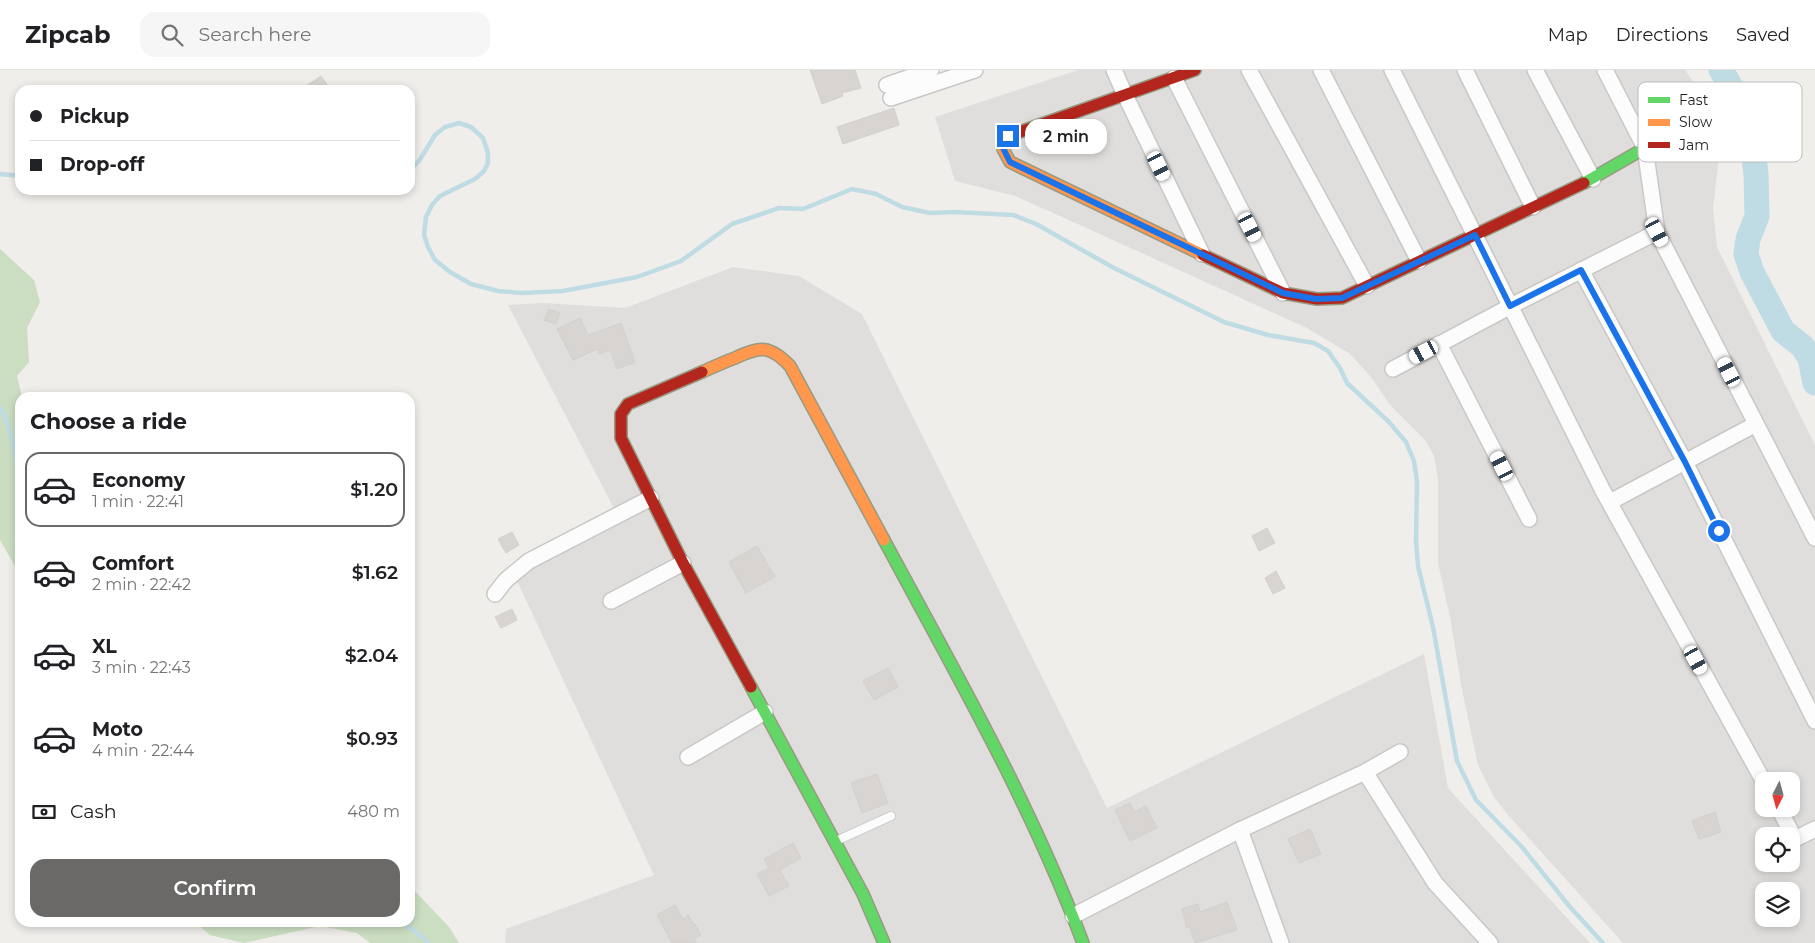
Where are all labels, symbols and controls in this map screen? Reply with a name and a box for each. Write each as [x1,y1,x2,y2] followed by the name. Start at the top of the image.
[140,12,490,57] search box
[25,20,110,49] text: Zipcab
[158,21,186,49] icon: search
[198,23,311,46] text: Search here
[1548,24,1588,46] text: Map
[1616,24,1708,46] text: Directions
[1736,24,1790,46] text: Saved
[1638,82,1802,162] legend
[1679,91,1709,109] text: Fast
[60,105,129,128] text: Pickup
[1679,113,1713,131] text: Slow
[1026,118,1108,154] callout: 2 min
[997,125,1019,147] route end
[1043,127,1089,146] text: 2 min
[1678,136,1709,154] text: Jam
[1145,149,1172,183] car
[60,153,144,176] text: Drop-off
[1236,210,1263,244] car
[1643,215,1670,249] car
[1407,338,1440,366] car
[1715,355,1742,389] car
[30,408,187,435] text: Choose a ride
[1488,449,1515,483] car
[32,467,77,512] icon: car
[92,469,185,492] text: Economy
[350,478,398,501] text: $1.20
[92,492,184,511] text: 1 min · 22:41
[1708,520,1730,542] route start
[32,550,77,595] icon: car
[92,552,174,575] text: Comfort
[352,561,398,584] text: $1.62
[92,575,191,594] text: 2 min · 22:42
[32,633,77,678] icon: car
[92,635,117,658] text: XL
[1682,643,1709,677] car
[345,644,398,667] text: $2.04
[92,658,191,677] text: 3 min · 22:43
[32,716,77,761] icon: car
[92,718,143,741] text: Moto
[346,727,398,750] text: $0.93
[92,741,194,760] text: 4 min · 22:44
[1755,772,1800,818] north arrow
[1755,772,1800,927] map controls
[30,798,58,826] icon: cash
[70,800,117,823] text: Cash
[347,802,400,821] text: 480 m
[1755,827,1800,872] button: locate
[30,859,400,917] button: Confirm
[1755,882,1800,927] button: layers

